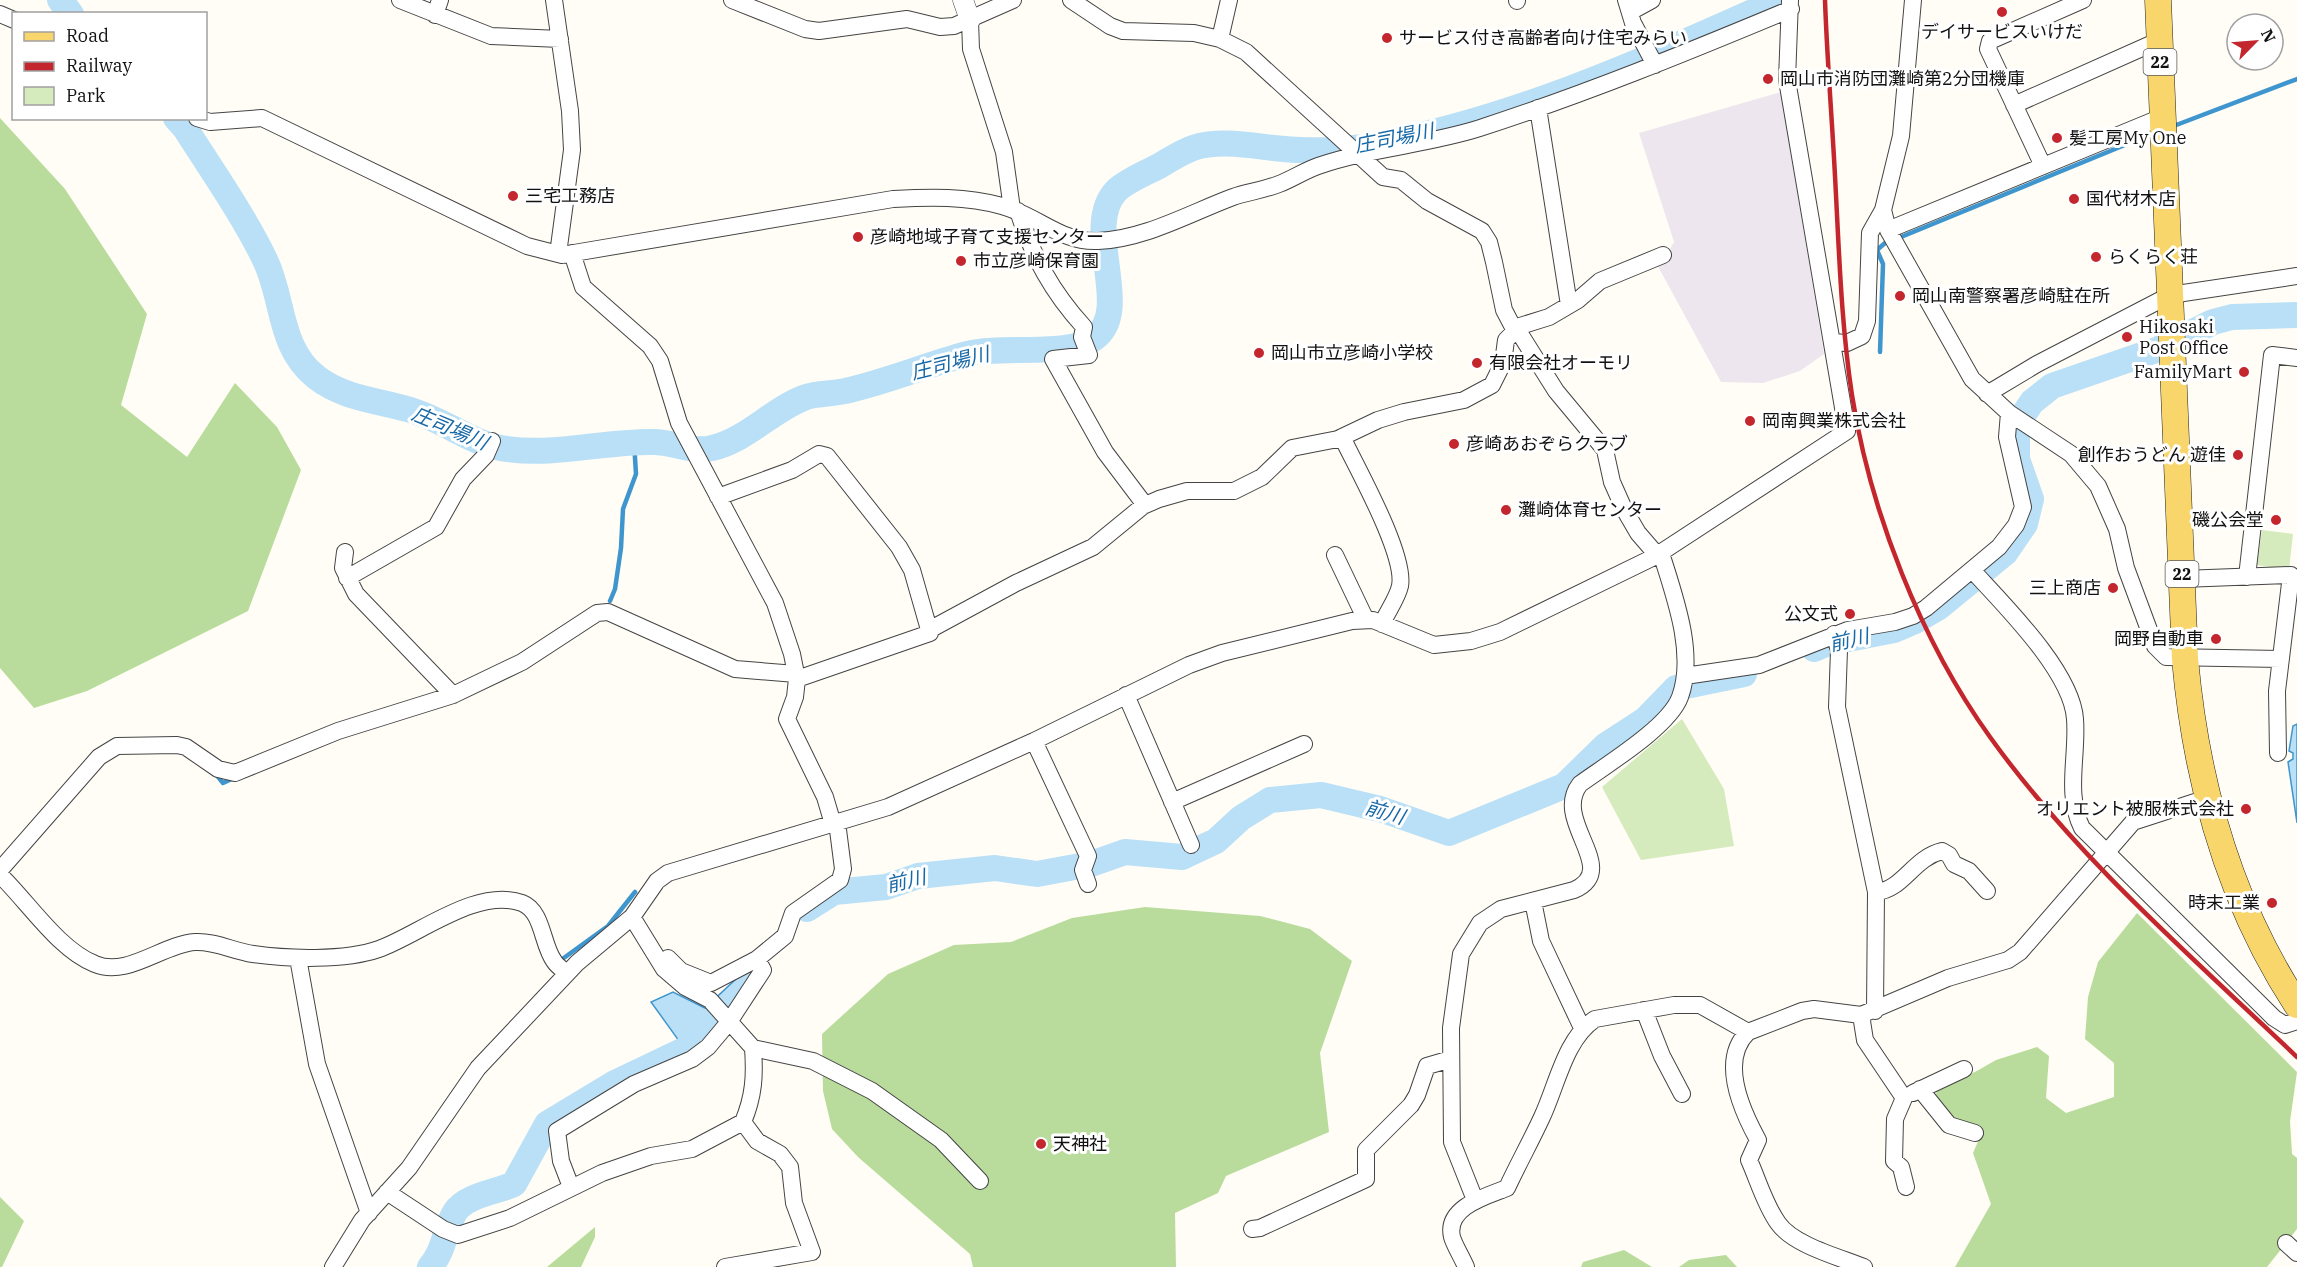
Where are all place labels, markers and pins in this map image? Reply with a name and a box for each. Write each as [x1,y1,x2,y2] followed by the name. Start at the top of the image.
[1995,5,2009,19] marker: デイサービスいけだ
[1921,20,2083,43] place label: デイサービスいけだ
[1399,26,1687,49] place label: サービス付き高齢者向け住宅みらい
[1380,31,1394,45] marker: サービス付き高齢者向け住宅みらい
[1780,67,2025,90] place label: 岡山市消防団灘崎第2分団機庫
[1761,72,1775,86] marker: 岡山市消防団灘崎第2分団機庫
[2069,126,2187,149] place label: 髪工房My One
[2050,131,2064,145] marker: 髪工房My One
[525,184,615,207] place label: 三宅工務店
[2086,187,2176,210] place label: 国代材木店
[506,189,520,203] marker: 三宅工務店
[2067,192,2081,206] marker: 国代材木店
[870,225,1104,248] place label: 彦崎地域子育て支援センター
[851,230,865,244] marker: 彦崎地域子育て支援センター
[2108,245,2198,268] place label: らくらく荘
[973,249,1099,272] place label: 市立彦崎保育園
[2089,250,2103,264] marker: らくらく荘
[954,254,968,268] marker: 市立彦崎保育園
[1912,284,2110,307] place label: 岡山南警察署彦崎駐在所
[1893,289,1907,303] marker: 岡山南警察署彦崎駐在所
[2139,315,2228,359] place label: Hikosaki Post Office
[2120,330,2134,344] marker: Hikosaki Post Office
[1271,341,1433,364] place label: 岡山市立彦崎小学校
[1252,346,1266,360] marker: 岡山市立彦崎小学校
[1489,351,1633,374] place label: 有限会社オーモリ
[1470,356,1484,370] marker: 有限会社オーモリ
[2134,360,2232,383] place label: FamilyMart
[2237,365,2251,379] marker: FamilyMart
[1762,409,1906,432] place label: 岡南興業株式会社
[1743,414,1757,428] marker: 岡南興業株式会社
[1466,432,1628,455] place label: 彦崎あおぞらクラブ
[1447,437,1461,451] marker: 彦崎あおぞらクラブ
[2078,443,2226,466] place label: 創作おうどん 遊佳
[2231,448,2245,462] marker: 創作おうどん 遊佳
[1518,498,1662,521] place label: 灘崎体育センター
[1499,503,1513,517] marker: 灘崎体育センター
[2192,508,2264,531] place label: 磯公会堂
[2269,513,2283,527] marker: 磯公会堂
[2029,576,2101,599] place label: 三上商店
[2106,581,2120,595] marker: 三上商店
[1784,602,1838,625] place label: 公文式
[1843,607,1857,621] marker: 公文式
[2114,627,2204,650] place label: 岡野自動車
[2209,632,2223,646] marker: 岡野自動車
[2036,797,2234,820] place label: オリエント被服株式会社
[2239,802,2253,816] marker: オリエント被服株式会社
[2188,891,2260,914] place label: 時末工業
[2265,896,2279,910] marker: 時末工業
[1053,1132,1107,1155] place label: 天神社
[1034,1137,1048,1151] marker: 天神社

